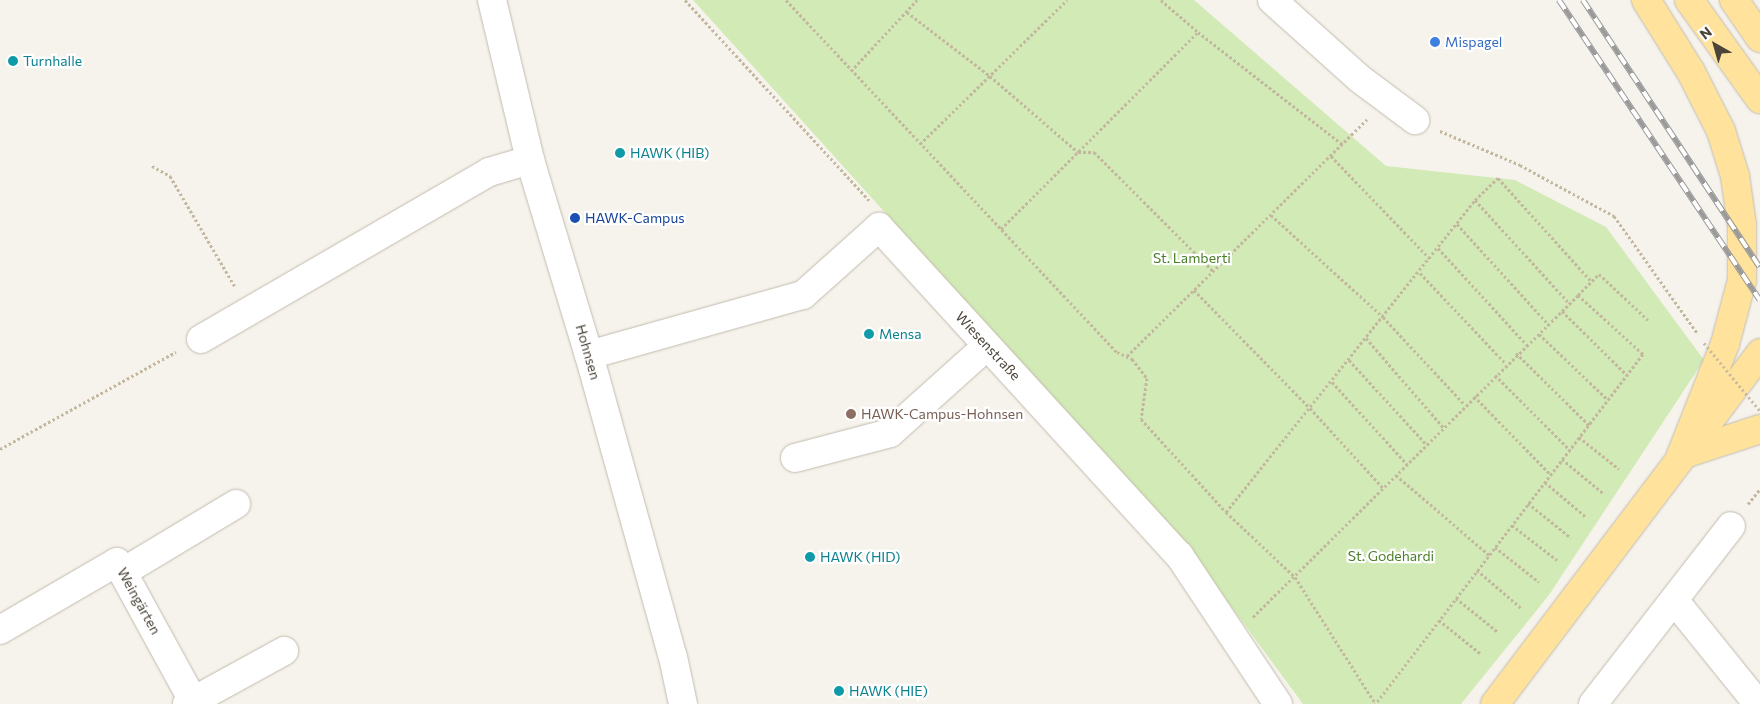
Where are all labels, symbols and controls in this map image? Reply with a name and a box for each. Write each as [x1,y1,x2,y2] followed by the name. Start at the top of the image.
[1690,20,1740,70] north arrow
[1696,23,1715,43] text: N
[1445,34,1502,50] place label: Mispagel
[1429,36,1441,48] marker: Mispagel
[23,53,82,69] place label: Turnhalle
[7,55,19,67] marker: Turnhalle
[630,145,709,161] place label: HAWK (HIB)
[614,147,626,159] marker: HAWK (HIB)
[585,210,685,226] place label: HAWK-Campus
[569,212,581,224] marker: HAWK-Campus
[1153,250,1231,266] park label: St. Lamberti
[952,308,1024,384] street label: Wiesenstraße
[572,322,604,382] street label: Hohnsen
[879,326,921,342] place label: Mensa
[863,328,875,340] marker: Mensa
[861,406,1023,422] place label: HAWK-Campus-Hohnsen
[845,408,857,420] marker: HAWK-Campus-Hohnsen
[1348,548,1434,564] park label: St. Godehardi
[820,549,900,565] place label: HAWK (HID)
[804,551,816,563] marker: HAWK (HID)
[114,565,164,637] street label: Weingärten
[849,683,928,699] place label: HAWK (HIE)
[833,685,845,697] marker: HAWK (HIE)

